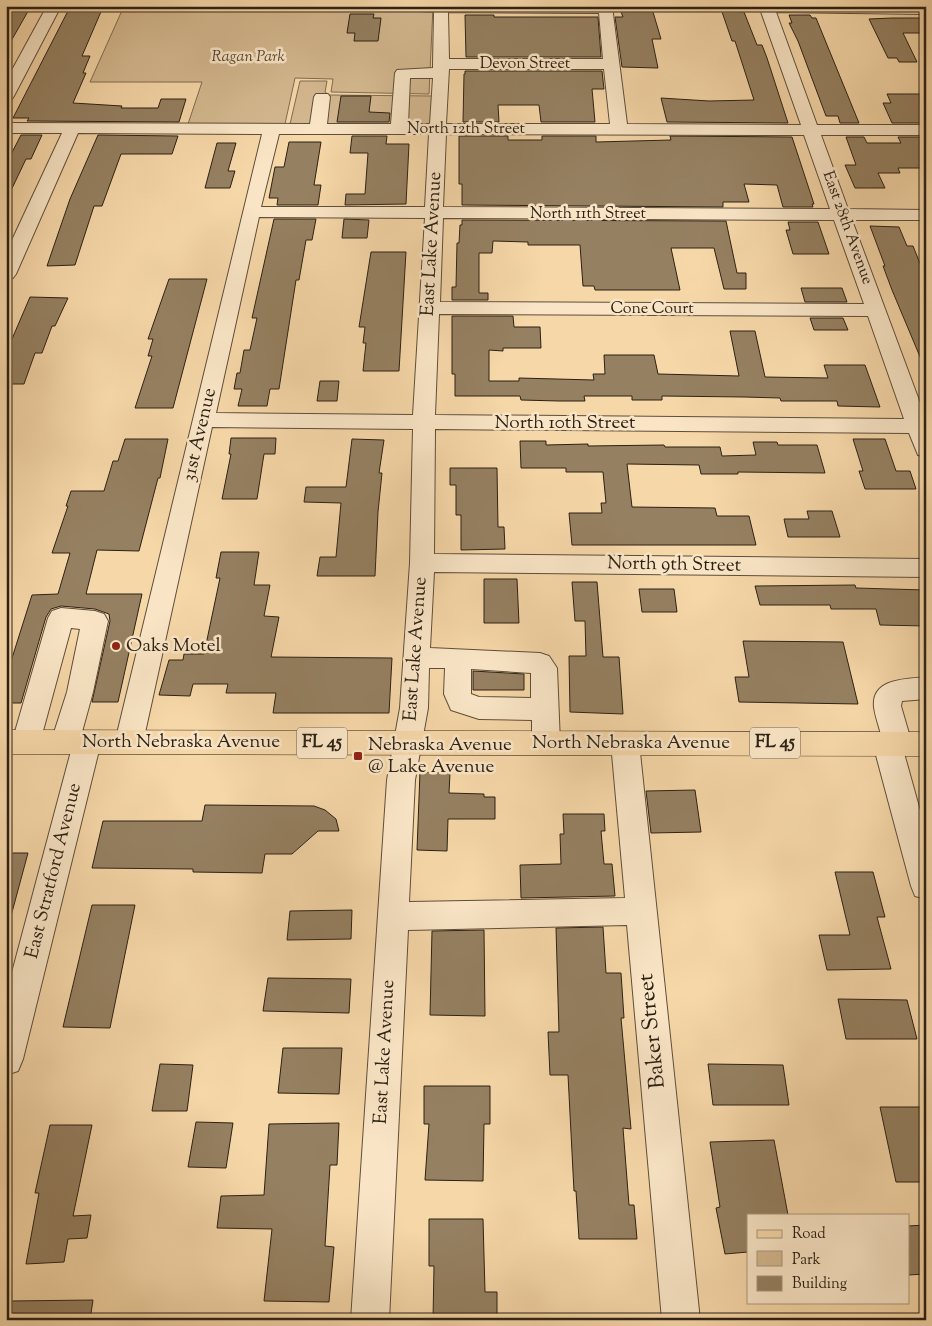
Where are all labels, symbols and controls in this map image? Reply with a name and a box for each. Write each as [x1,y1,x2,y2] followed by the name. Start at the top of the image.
[211,46,285,69] park label: Ragan Park
[480,53,571,76] street label: Devon Street
[407,118,526,141] street label: North 12th Street
[816,168,878,288] street label: East 28th Avenue
[415,171,449,317] street label: East Lake Avenue
[530,203,647,226] street label: North 11th Street
[610,298,694,321] street label: Cone Court
[176,385,224,485] street label: 31st Avenue
[494,410,636,437] street label: North 10th Street
[607,550,742,580] street label: North 9th Street
[397,576,435,722] street label: East Lake Avenue
[126,633,221,660] place label: Oaks Motel
[110,640,122,652] marker: Oaks Motel
[297,728,347,758] road number: FL 45
[750,728,800,758] road number: FL 45
[82,729,280,756] street label: North Nebraska Avenue
[532,730,730,757] street label: North Nebraska Avenue
[368,732,512,781] place label: Nebraska Avenue @ Lake Avenue
[352,750,364,762] marker: Nebraska Avenue @ Lake Avenue
[19,780,89,962] street label: East Stratford Avenue
[631,971,675,1090] street label: Baker Street
[368,979,402,1125] street label: East Lake Avenue
[747,1214,910,1304] legend
[792,1224,826,1245] text: Road
[792,1250,821,1271] text: Park
[792,1274,847,1295] text: Building

